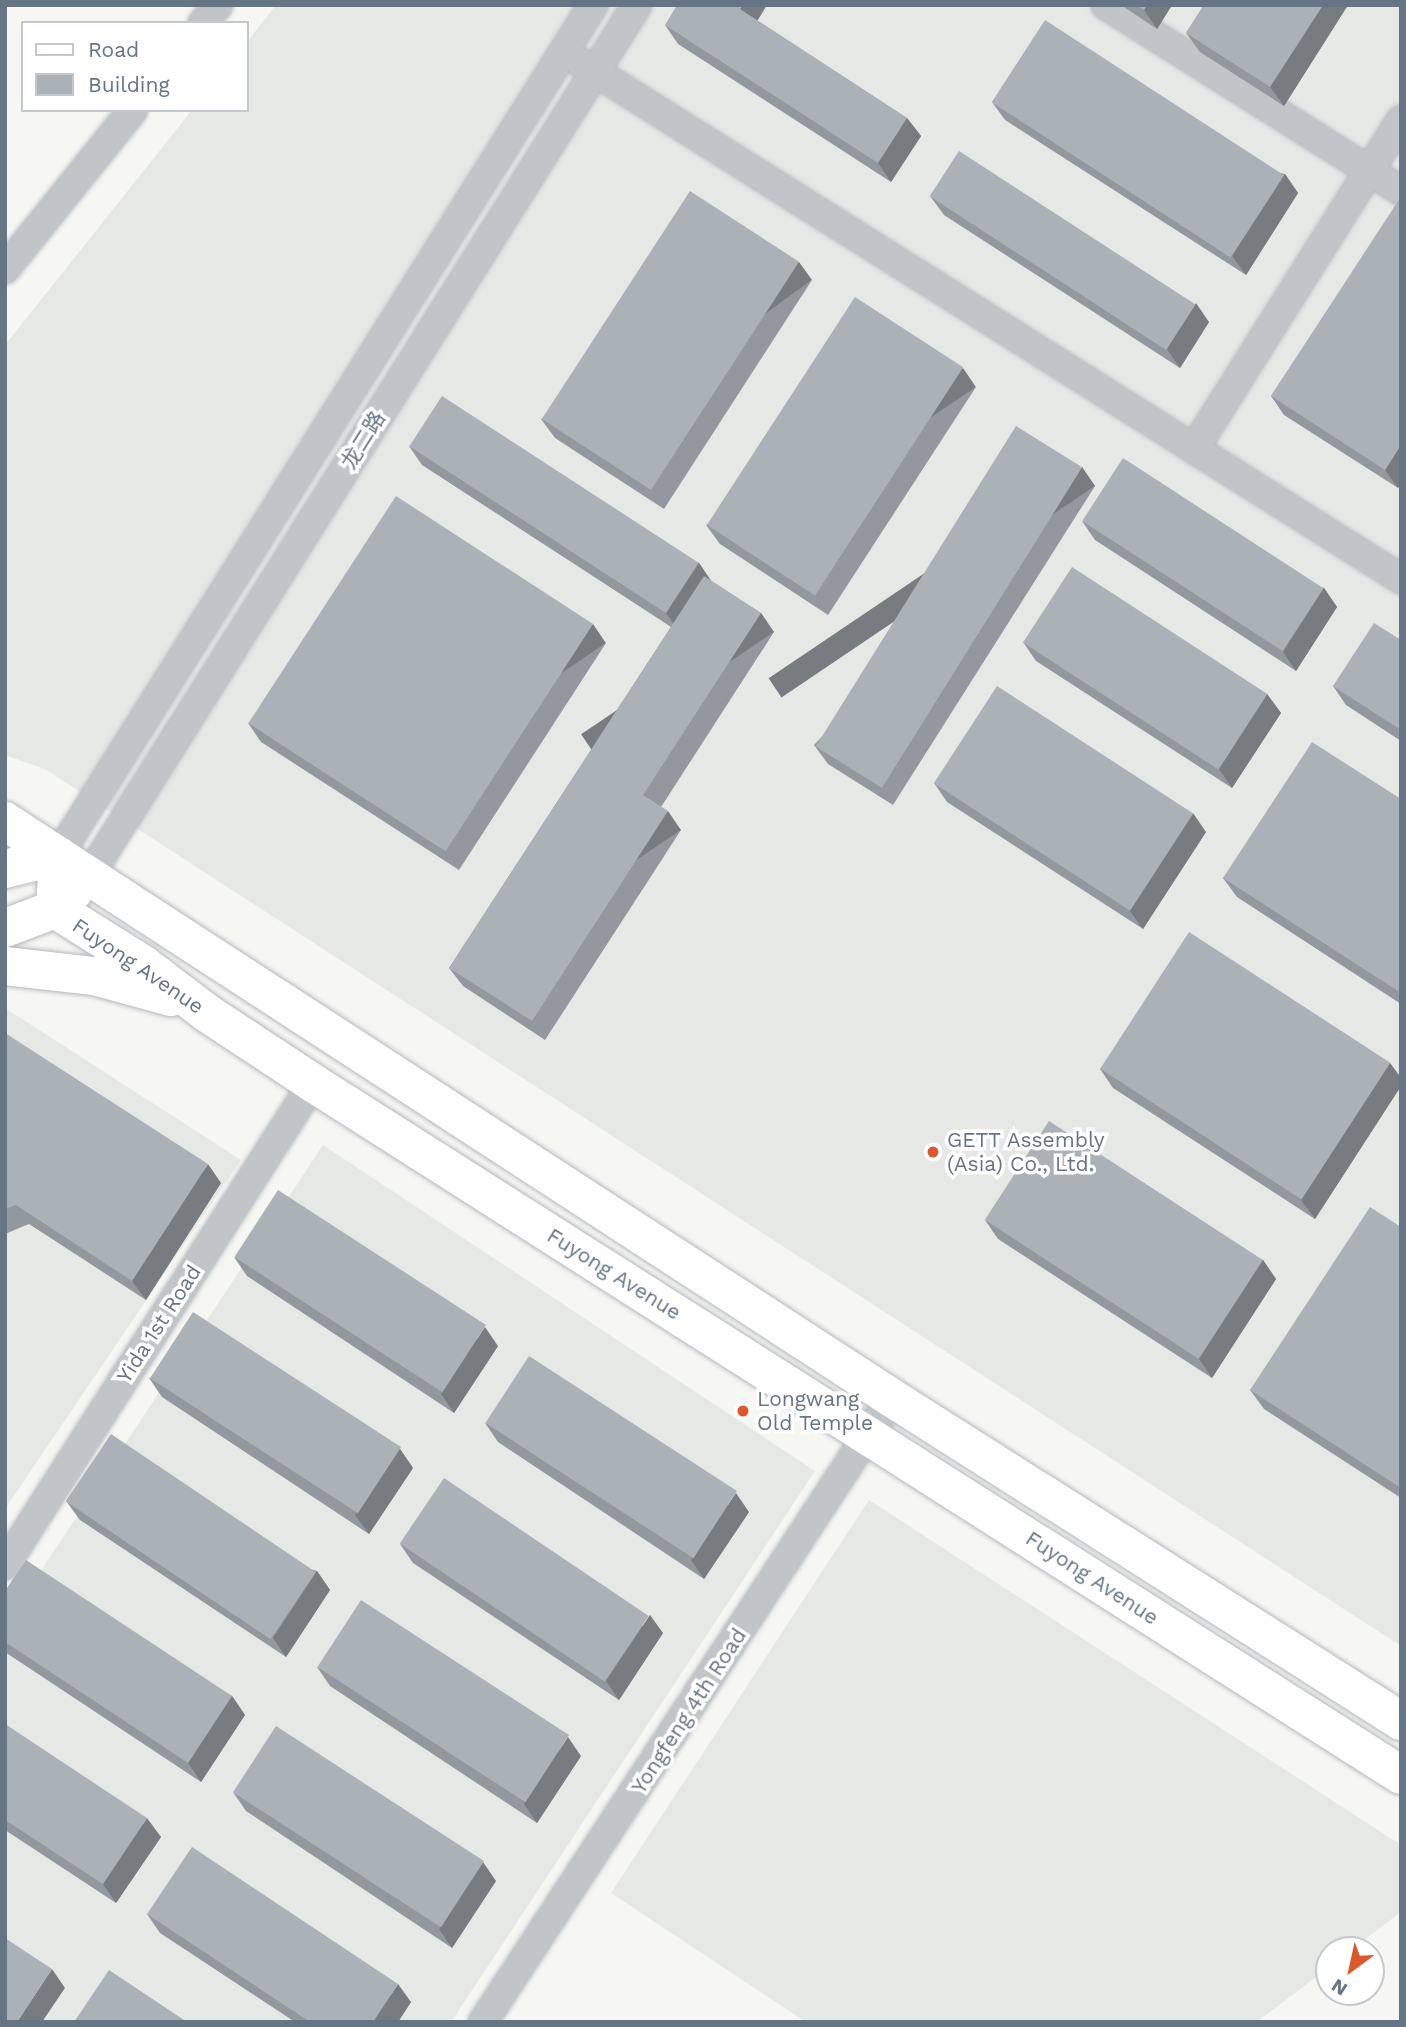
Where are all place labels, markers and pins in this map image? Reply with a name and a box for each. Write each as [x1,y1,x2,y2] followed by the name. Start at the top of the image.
[947,1127,1106,1177] place label: GETT Assembly (Asia) Co., Ltd.
[925,1144,941,1160] marker: GETT Assembly (Asia) Co., Ltd.
[757,1386,874,1436] place label: Longwang Old Temple
[735,1403,751,1419] marker: Longwang Old Temple

